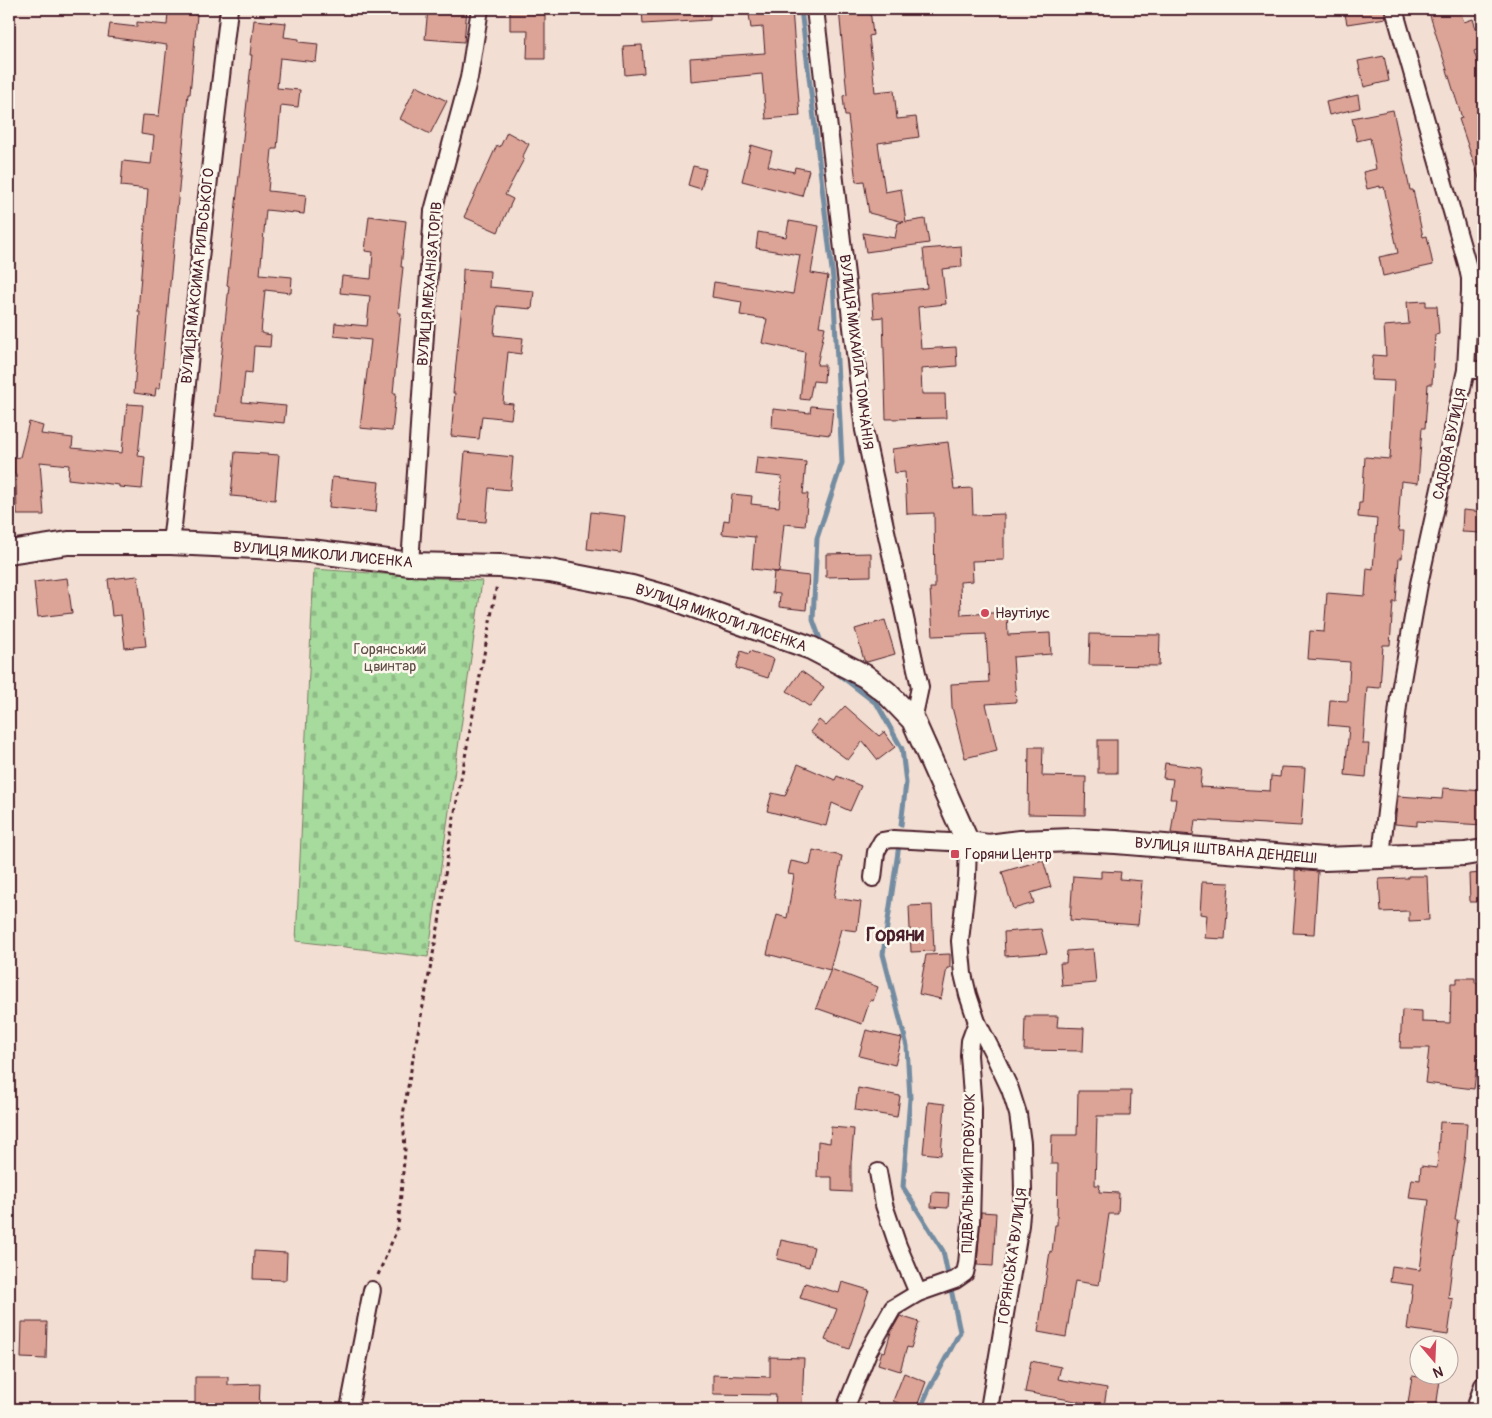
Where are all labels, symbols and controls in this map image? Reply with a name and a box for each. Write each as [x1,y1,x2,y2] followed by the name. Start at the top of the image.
[177,167,219,385] street label: ВУЛИЦЯ МАКСИМА РИЛЬСЬКОГО
[413,201,447,367] street label: ВУЛИЦЯ МЕХАНІЗАТОРІВ
[835,253,877,451] street label: ВУЛИЦЯ МИХАЙЛА ТОМЧАНІЯ
[1429,386,1471,502] street label: САДОВА ВУЛИЦЯ
[232,538,414,572] street label: ВУЛИЦЯ МИКОЛИ ЛИСЕНКА
[633,580,810,656] street label: ВУЛИЦЯ МИКОЛИ ЛИСЕНКА
[995,604,1050,623] place label: Наутілус
[979,607,991,619] marker: Наутілус
[354,640,427,676] park label: Горянський цвинтар
[1134,834,1318,868] street label: ВУЛИЦЯ ІШТВАНА ДЕНДЕШІ
[965,845,1052,864] place label: Горяни Центр
[949,848,961,860] marker: Горяни Центр
[866,922,924,947] district label: Горяни
[958,1093,980,1253] street label: ПІДВАЛЬНИЙ ПРОВУЛОК
[994,1187,1032,1325] street label: ГОРЯНСЬКА ВУЛИЦЯ
[1410,1336,1460,1386] north arrow
[1431,1362,1445,1381] text: N

